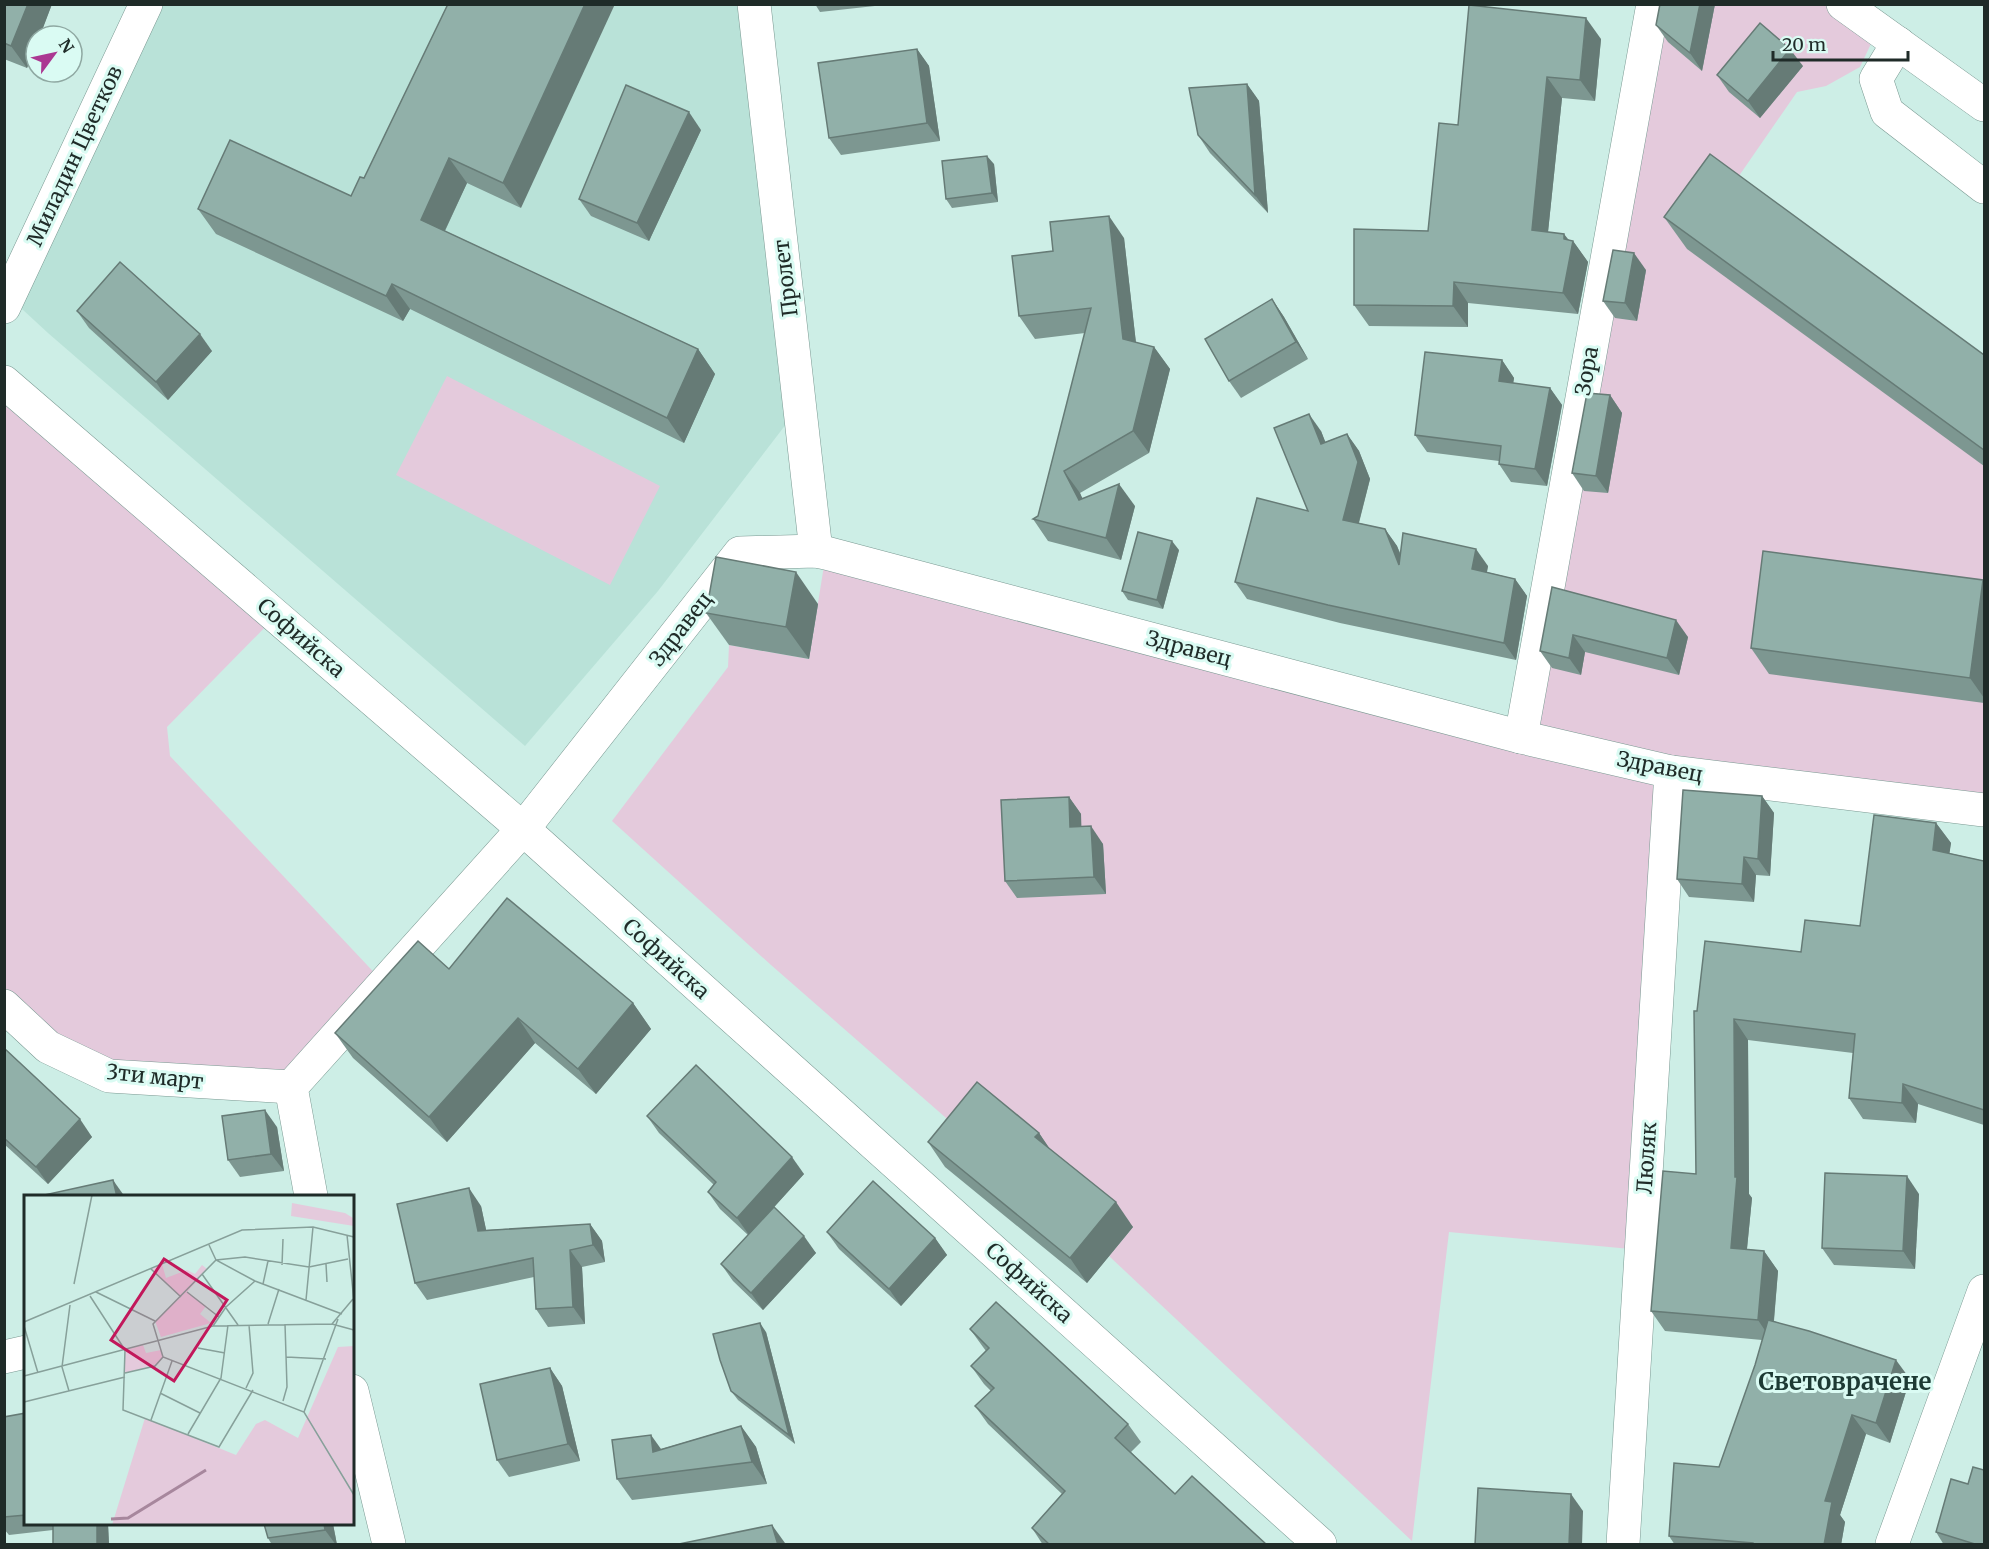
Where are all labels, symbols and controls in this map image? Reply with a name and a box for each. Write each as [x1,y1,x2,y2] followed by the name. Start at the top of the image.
[24,24,84,84] north arrow
[1773,24,1908,62] scale bar
[1782,33,1826,56] text: 20 m
[55,35,79,57] text: N
[21,61,128,250] street label: Миладин Цветков
[767,238,804,318] street label: Пролет
[1569,344,1604,398] street label: Зора
[643,586,718,671] street label: Здравец
[252,592,351,683] street label: Софийска
[1144,624,1235,673] street label: Здравец
[1615,745,1705,788] street label: Здравец
[617,912,715,1005] street label: Софийска
[105,1058,205,1095] street label: 3ти март
[1631,1121,1662,1195] street label: Люляк
[24,1195,354,1525] inset map
[980,1236,1078,1329] street label: Софийска
[1758,1366,1932,1397] district label: Световрачене

